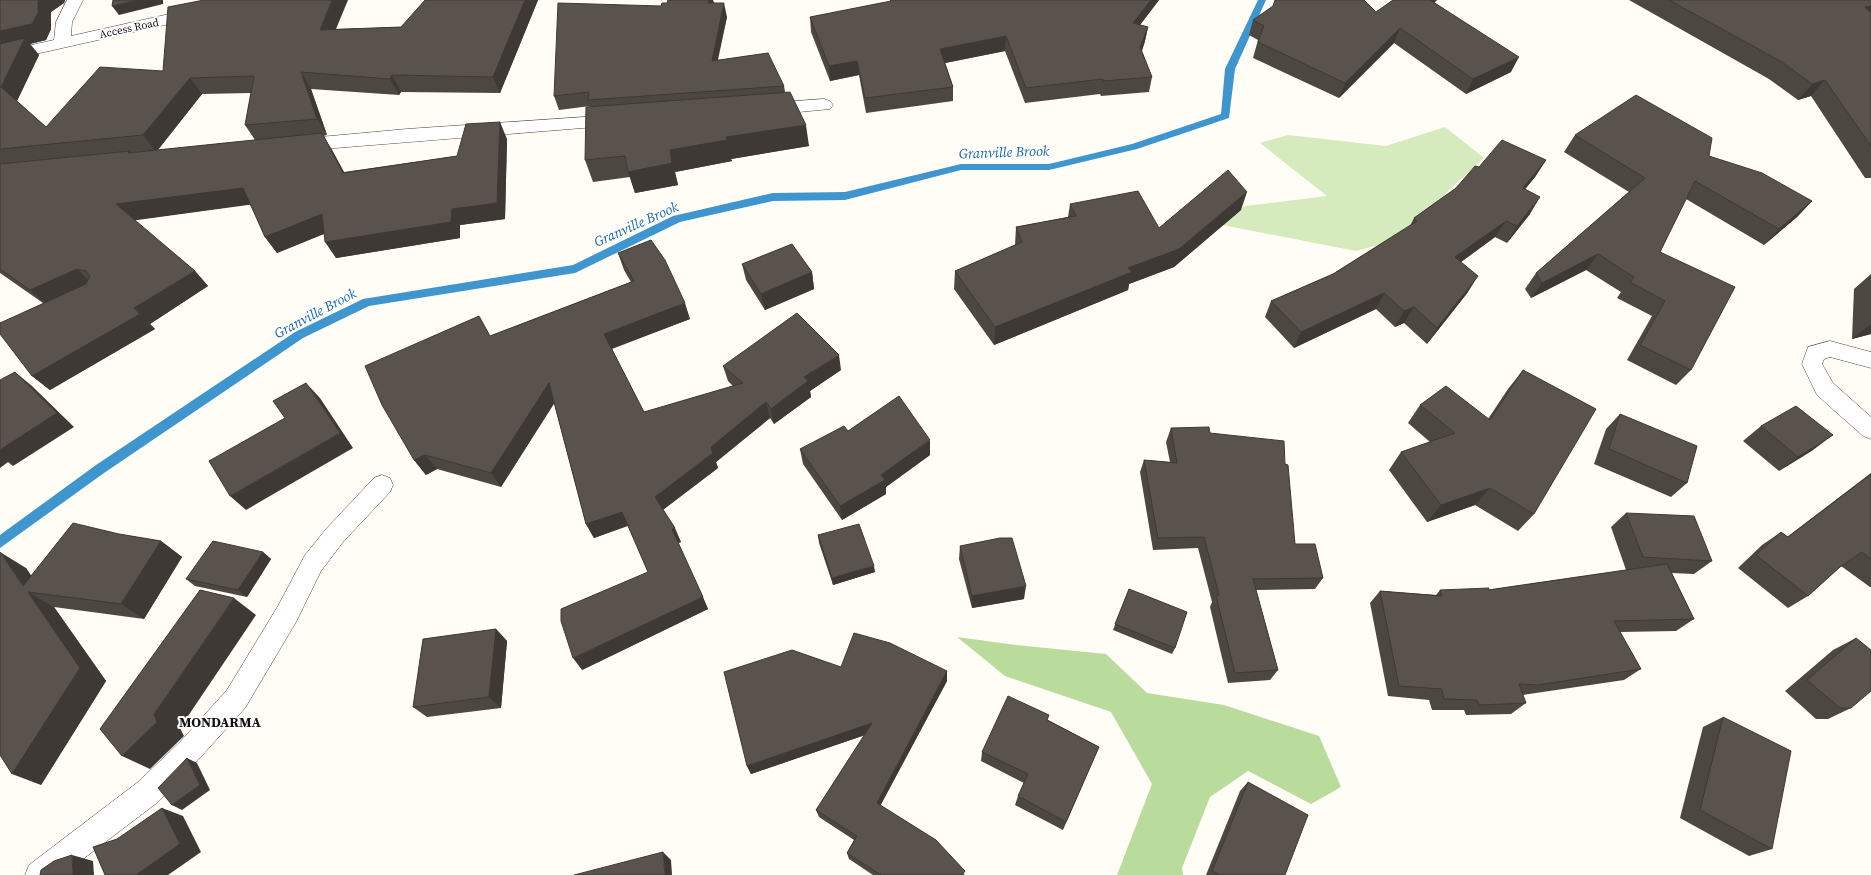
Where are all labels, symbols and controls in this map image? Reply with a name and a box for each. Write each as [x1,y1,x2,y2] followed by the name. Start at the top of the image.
[98,15,161,42] street label: Access Road
[958,140,1050,164] water label: Granville Brook
[591,196,682,252] water label: Granville Brook
[270,283,360,343] water label: Granville Brook
[179,712,262,732] district label: MONDARMA

